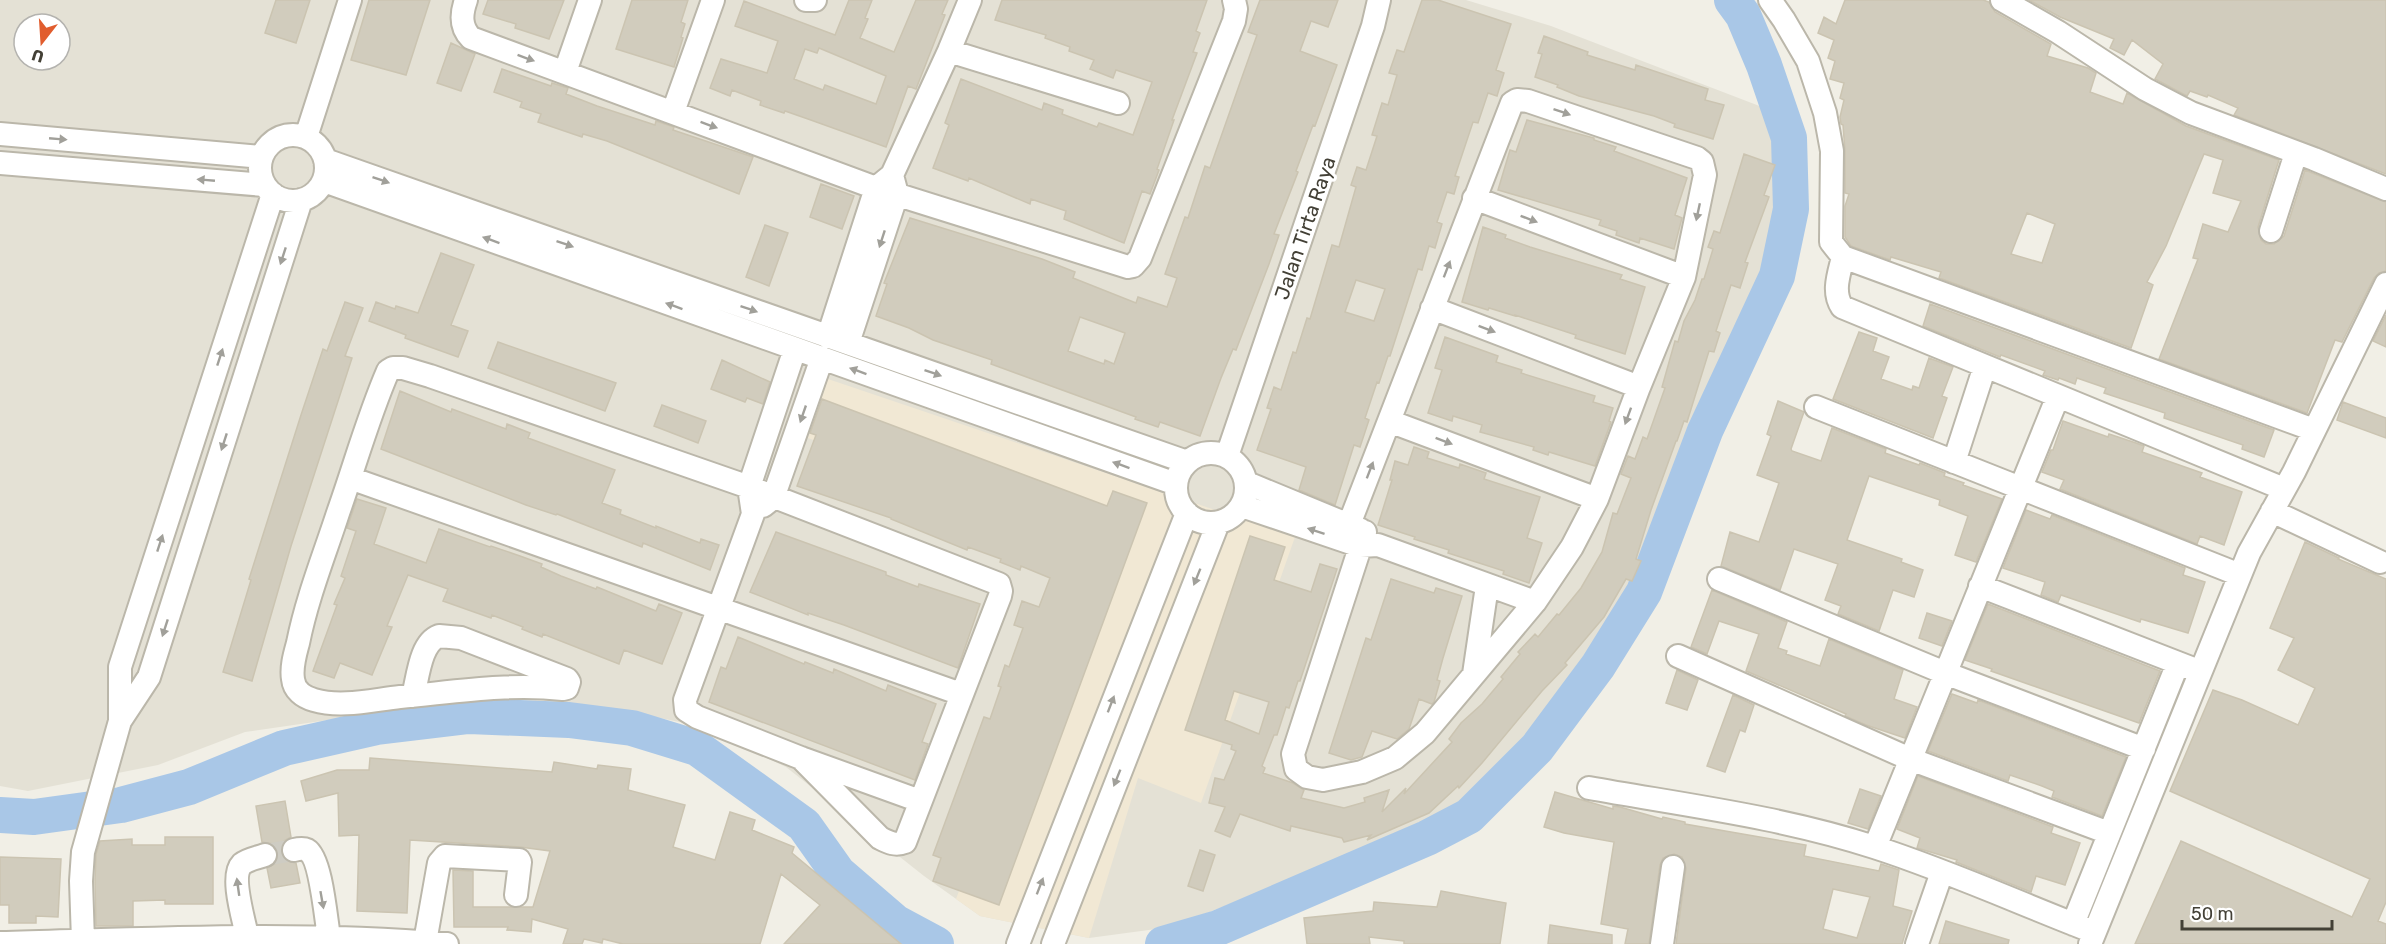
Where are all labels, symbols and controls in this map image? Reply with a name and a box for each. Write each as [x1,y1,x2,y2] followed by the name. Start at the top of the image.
[12,12,72,72] north arrow
[29,45,46,67] text: U
[517,53,535,63] one-way arrow
[1554,108,1572,118] one-way arrow
[700,121,718,130] one-way arrow
[49,134,68,144] one-way arrow
[1269,153,1341,303] street label: Jalan Tirta Raya
[196,175,215,185] one-way arrow
[372,175,390,185] one-way arrow
[1692,203,1702,221] one-way arrow
[1520,214,1538,224] one-way arrow
[877,230,886,248] one-way arrow
[481,235,499,245] one-way arrow
[556,240,574,250] one-way arrow
[278,247,287,265] one-way arrow
[1442,259,1452,277] one-way arrow
[665,300,683,310] one-way arrow
[740,304,758,314] one-way arrow
[1478,325,1496,334] one-way arrow
[216,348,226,366] one-way arrow
[849,366,867,376] one-way arrow
[924,369,942,379] one-way arrow
[797,405,807,423] one-way arrow
[1623,407,1633,425] one-way arrow
[219,433,228,451] one-way arrow
[1435,437,1453,446] one-way arrow
[1112,459,1130,469] one-way arrow
[1365,461,1375,479] one-way arrow
[1307,526,1325,535] one-way arrow
[156,534,166,552] one-way arrow
[1192,568,1201,586] one-way arrow
[160,619,169,637] one-way arrow
[1107,695,1117,713] one-way arrow
[1112,769,1122,787] one-way arrow
[1035,876,1045,894] one-way arrow
[234,878,243,897] one-way arrow
[318,890,327,909] one-way arrow
[2182,893,2332,931] scale bar
[2191,903,2234,925] text: 50 m

